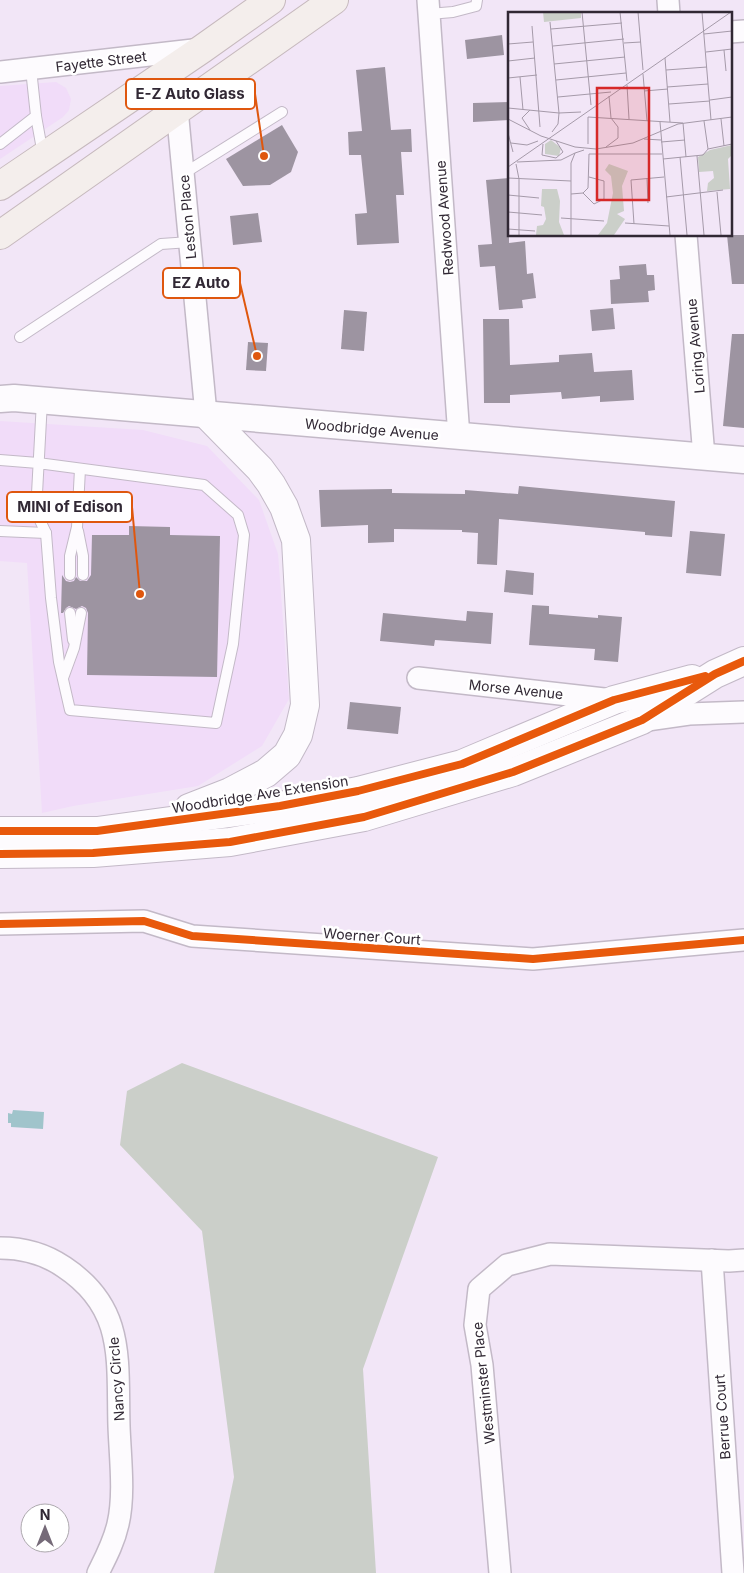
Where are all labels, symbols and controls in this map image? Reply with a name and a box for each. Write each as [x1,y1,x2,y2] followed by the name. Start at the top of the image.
[508,12,732,236] inset map
[54,47,148,75] street label: Fayette Street
[126,79,255,109] callout: E-Z Auto Glass
[135,84,245,103] text: E-Z Auto Glass
[432,160,456,276] street label: Redwood Avenue
[175,174,199,260] street label: Leston Place
[163,268,240,298] callout: EZ Auto
[172,273,230,292] text: EZ Auto
[682,298,708,394] street label: Loring Avenue
[304,415,440,443] street label: Woodbridge Avenue
[7,492,132,522] callout: MINI of Edison
[17,497,123,516] text: MINI of Edison
[468,676,564,702] street label: Morse Avenue
[171,772,349,816] street label: Woodbridge Ave Extension
[323,924,422,948] street label: Woerner Court
[468,1321,498,1445] street label: Westminster Place
[105,1336,127,1422] street label: Nancy Circle
[711,1373,733,1460] street label: Berrue Court
[20,1503,70,1553] north arrow
[40,1506,50,1523] text: N

